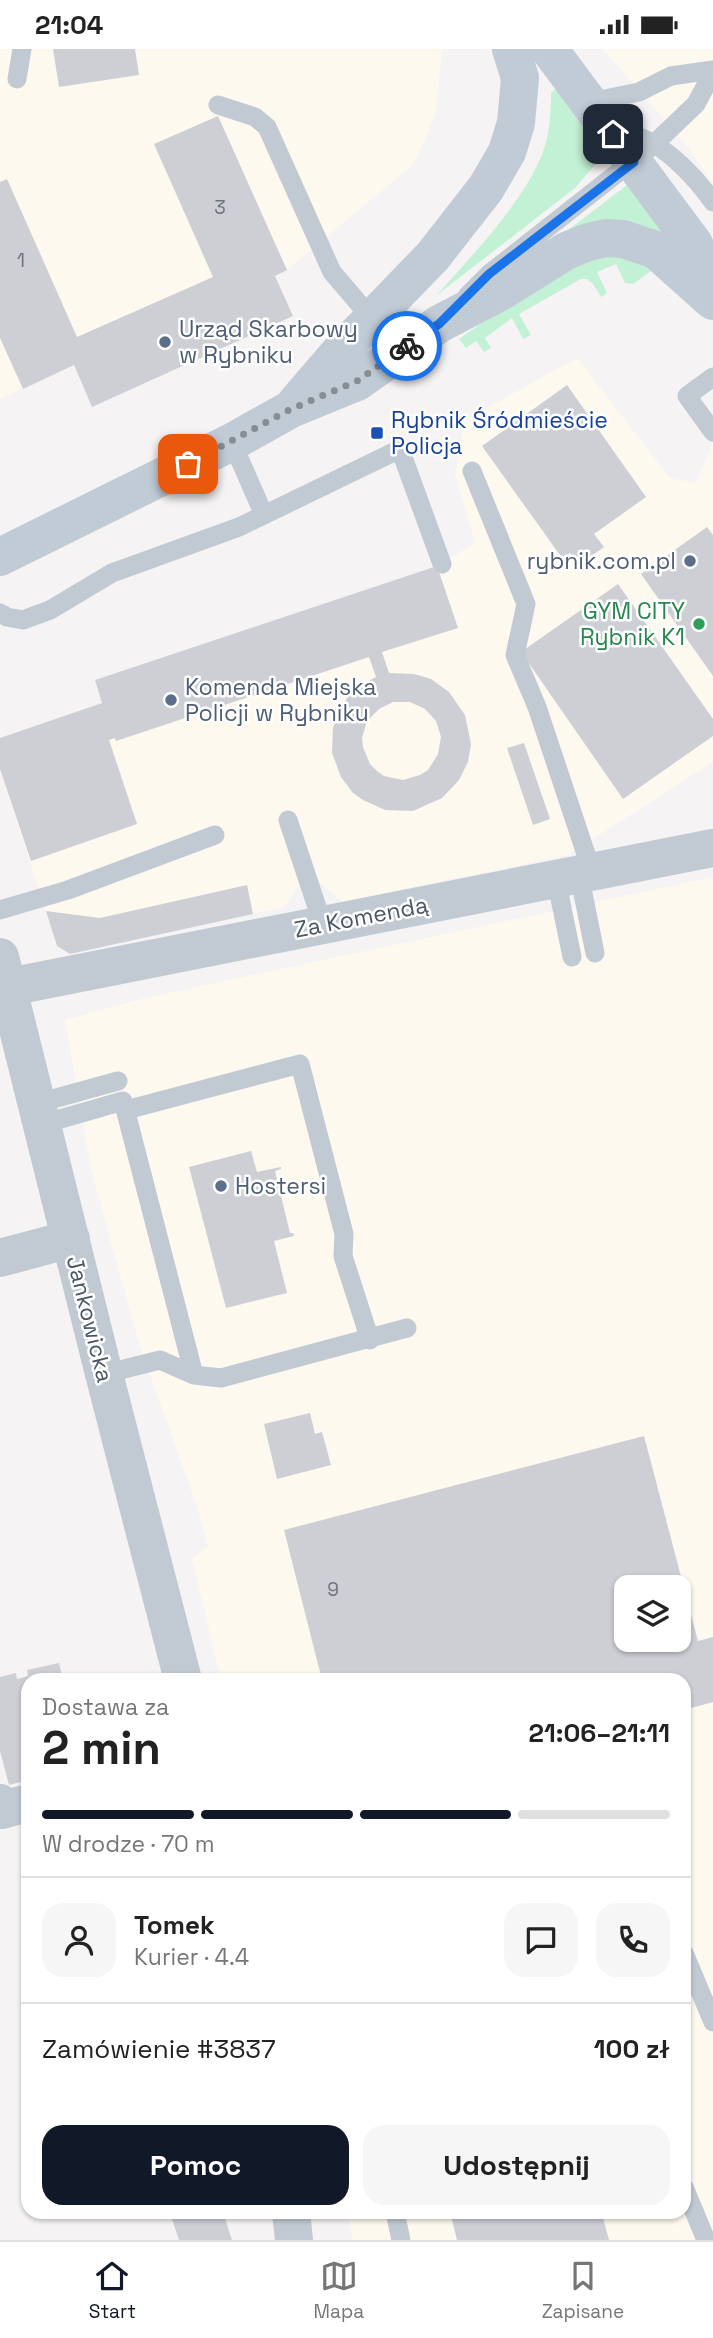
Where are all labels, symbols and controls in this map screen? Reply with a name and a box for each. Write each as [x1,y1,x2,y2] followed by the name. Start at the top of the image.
[35,8,103,42] text: 21:04
[583,104,643,164] pin
[594,115,632,153] icon: home
[214,195,226,220] house number: 3
[17,248,25,273] house number: 1
[372,311,442,381] courier
[179,314,358,370] place label: Urząd Skarbowy w Rybniku
[388,327,426,365] icon: bike
[157,334,173,350] marker: Urząd Skarbowy w Rybniku
[391,405,608,461] place label: Rybnik Śródmieście Policja
[369,425,385,441] marker: Rybnik Śródmieście Policja
[158,434,218,494] pin
[169,445,207,483] icon: bag
[527,546,676,576] place label: rybnik.com.pl
[682,553,698,569] marker: rybnik.com.pl
[580,596,685,652] place label: GYM CITY Rybnik K1
[691,616,707,632] marker: GYM CITY Rybnik K1
[185,672,377,728] place label: Komenda Miejska Policji w Rybniku
[163,692,179,708] marker: Komenda Miejska Policji w Rybniku
[292,889,430,945] street label: Za Komendą
[235,1171,326,1201] place label: Hostersi
[213,1178,229,1194] marker: Hostersi
[60,1253,120,1385] street label: Jankowicka
[614,1575,691,1652] map controls
[614,1575,691,1652] button: layers
[327,1577,339,1602] house number: 9
[42,1692,169,1722] text: Dostawa za
[529,1716,670,1750] text: 21:06–21:11
[42,1719,161,1777] text: 2 min
[42,1829,214,1859] text: W drodze · 70 m
[42,1903,116,1977] button: person
[504,1903,578,1977] button: chat
[596,1903,670,1977] button: phone
[134,1908,215,1942] text: Tomek
[134,1942,249,1972] text: Kurier · 4.4
[42,2032,276,2066] text: Zamówienie #3837
[594,2032,670,2066] text: 100 zł
[42,2125,349,2205] button: Pomoc
[363,2125,670,2205] button: Udostępnij
[89,2257,136,2324] tab: Start
[314,2257,364,2324] tab: Mapa
[542,2257,624,2324] tab: Zapisane

